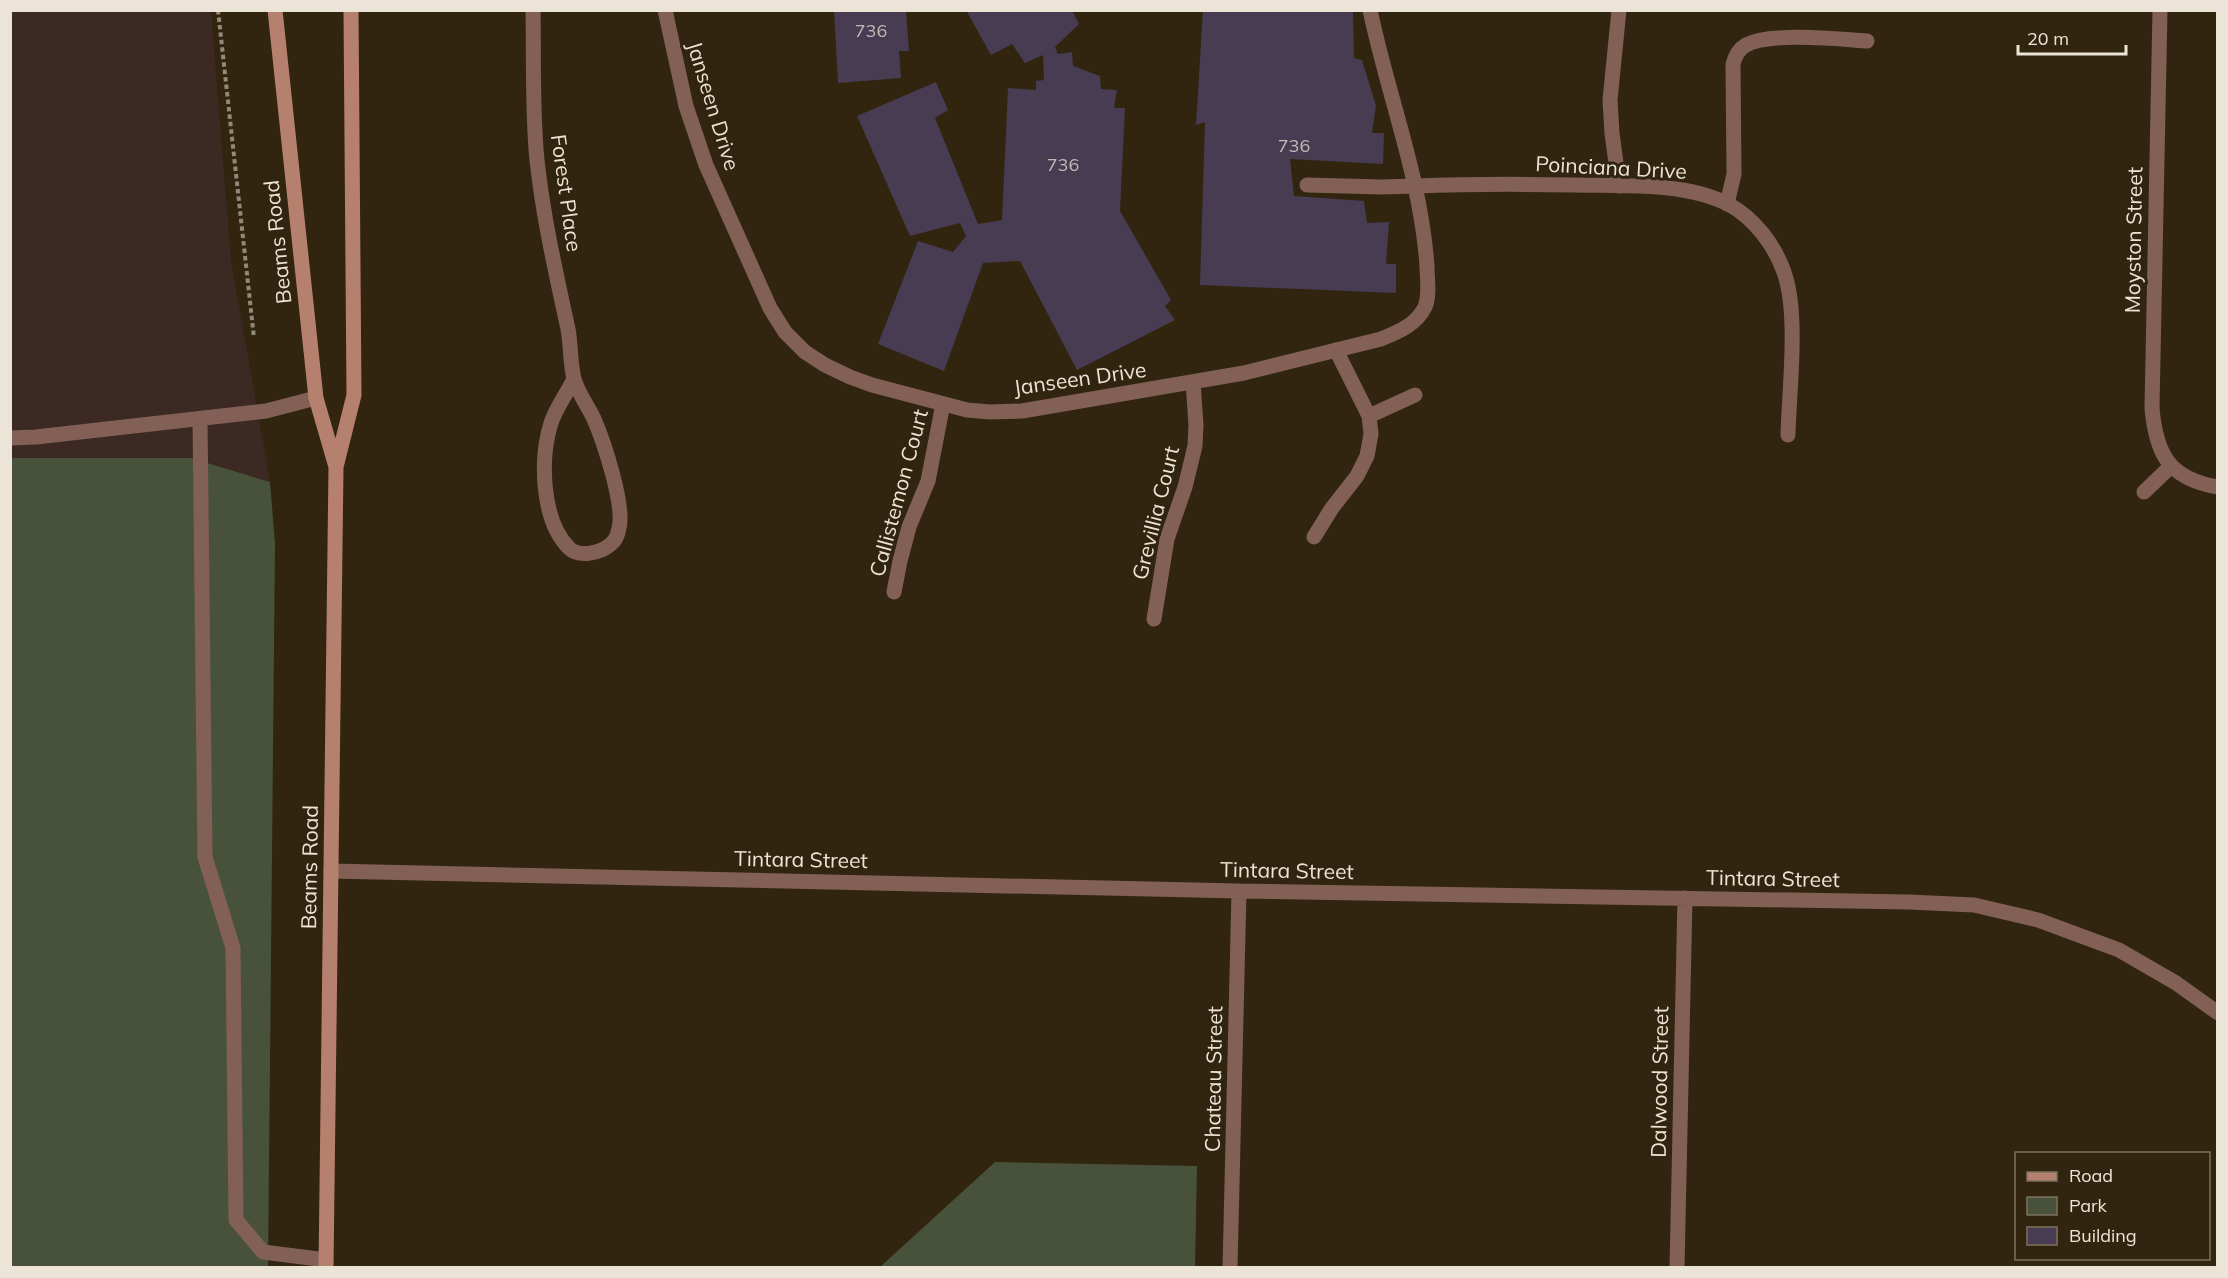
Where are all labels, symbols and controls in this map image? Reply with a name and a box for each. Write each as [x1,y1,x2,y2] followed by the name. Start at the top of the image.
[2018,18,2126,56] scale bar
[855,19,887,42] house number: 736
[2027,27,2069,50] text: 20 m
[682,38,746,173] street label: Janseen Drive
[546,132,588,253] street label: Forest Place
[1278,134,1310,157] house number: 736
[1535,150,1687,184] street label: Poinciana Drive
[1047,153,1079,176] house number: 736
[2119,167,2147,313] street label: Moyston Street
[258,179,296,305] street label: Beams Road
[1012,356,1148,400] street label: Janseen Drive
[863,406,933,579] street label: Callistemon Court
[1126,443,1184,582] street label: Grevillia Court
[295,805,323,929] street label: Beams Road
[734,845,868,873] street label: Tintara Street
[1220,856,1354,884] street label: Tintara Street
[1706,864,1840,892] street label: Tintara Street
[1199,1006,1227,1152] street label: Chateau Street
[1645,1006,1673,1158] street label: Dalwood Street
[2015,1152,2210,1260] legend
[2069,1164,2113,1187] text: Road
[2069,1194,2108,1217] text: Park
[2069,1224,2137,1247] text: Building

